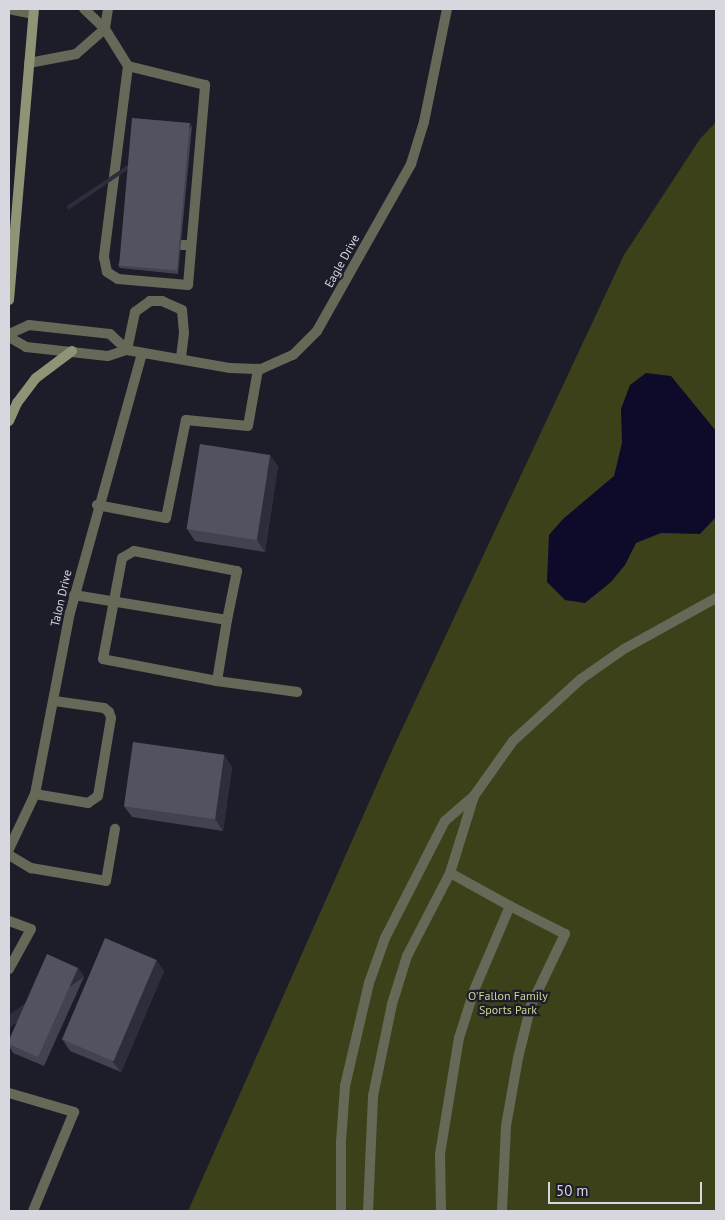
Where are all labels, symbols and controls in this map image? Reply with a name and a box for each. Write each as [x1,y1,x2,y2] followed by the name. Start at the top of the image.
[322,232,362,290] street label: Eagle Drive
[47,568,75,628] street label: Talon Drive
[468,989,548,1017] park label: O'Fallon Family Sports Park
[550,1172,704,1204] scale bar
[556,1181,589,1200] text: 50 m

